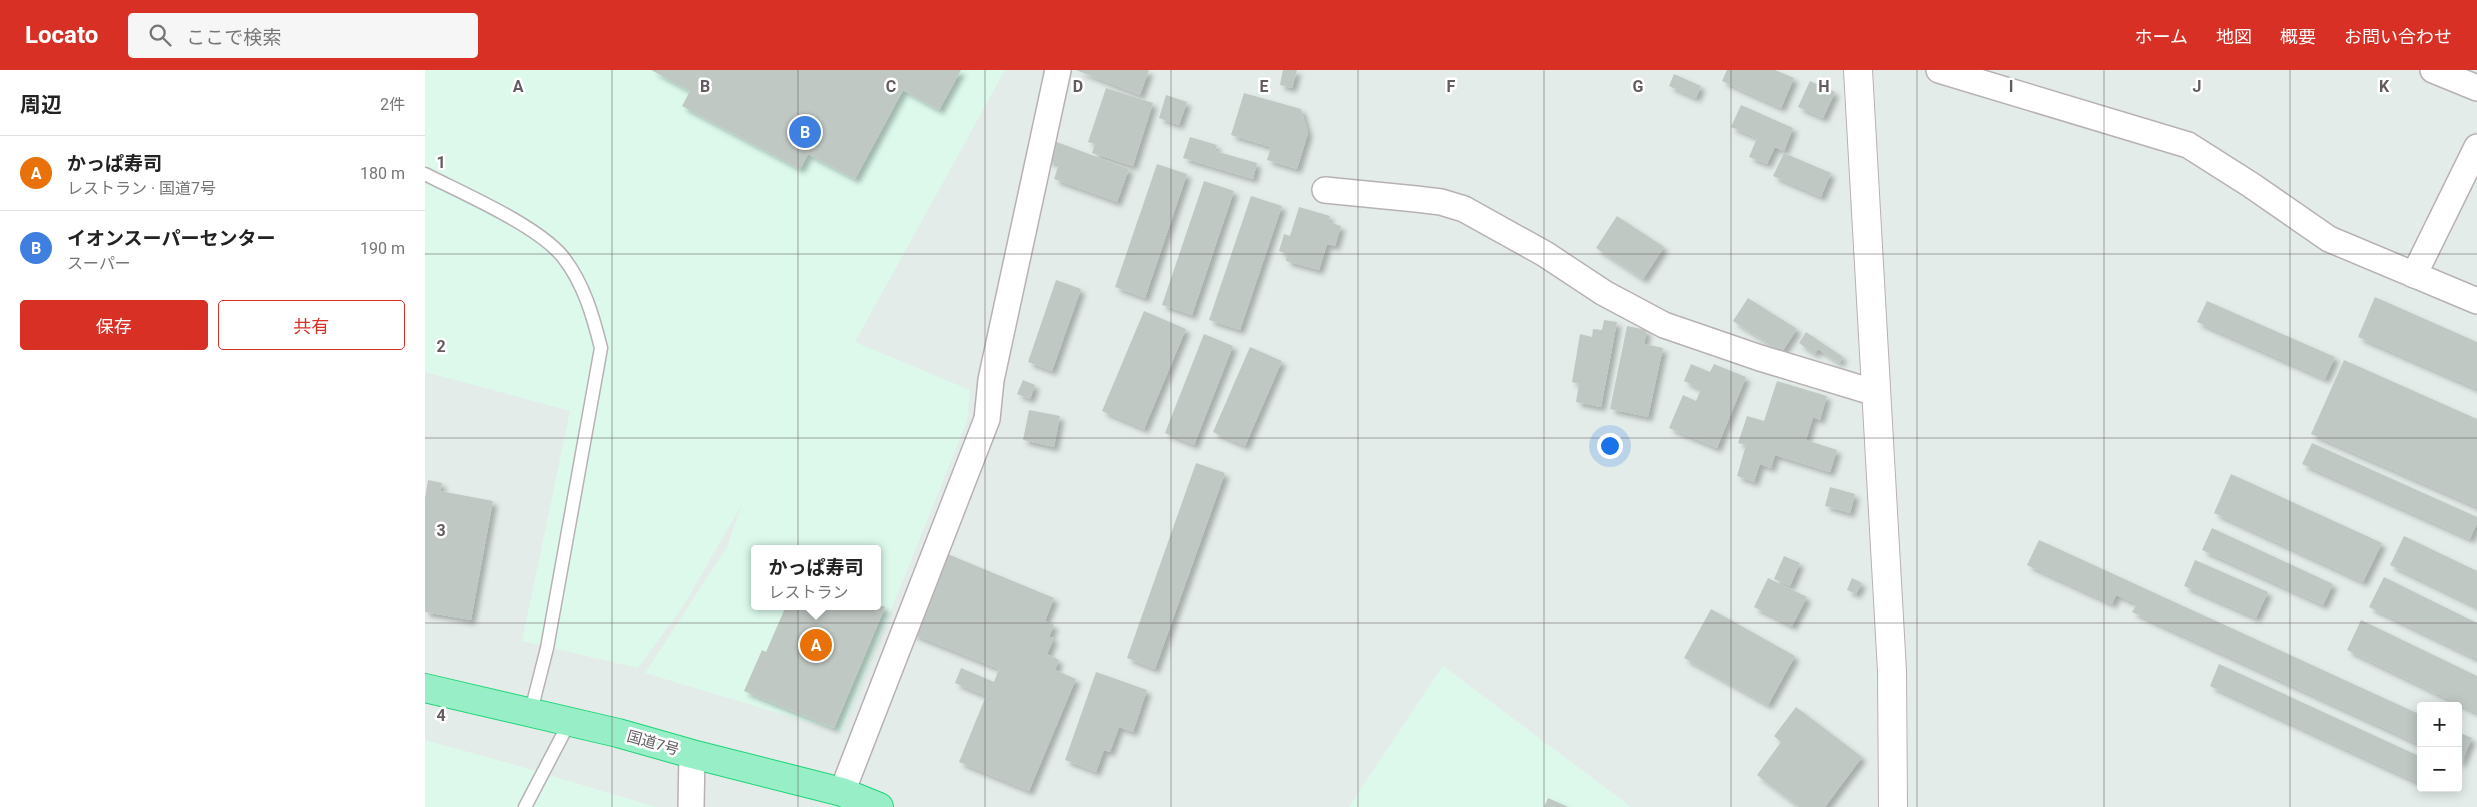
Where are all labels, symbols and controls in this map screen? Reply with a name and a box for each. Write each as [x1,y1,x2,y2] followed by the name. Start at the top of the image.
[128,13,478,58] search box
[25,21,98,49] text: Locato
[146,21,174,49] icon: search
[186,26,281,49] text: ここで検索
[2135,26,2188,47] text: ホーム
[2216,26,2252,47] text: 地図
[2280,26,2316,47] text: 概要
[2344,26,2452,47] text: お問い合わせ
[513,77,524,96] text: A
[700,77,710,96] text: B
[886,77,896,96] text: C
[1073,77,1083,96] text: D
[1260,77,1269,96] text: E
[1447,77,1456,96] text: F
[1633,77,1644,96] text: G
[1818,77,1830,96] text: H
[2009,77,2013,96] text: I
[2193,77,2201,96] text: J
[2379,77,2390,96] text: K
[20,93,62,117] text: 周辺
[380,95,405,114] text: 2件
[789,113,821,151] pin: B
[67,152,162,175] text: かっぱ寿司
[436,153,446,172] text: 1
[31,164,41,183] text: A
[360,164,405,183] text: 180 m
[67,179,216,198] text: レストラン · 国道7号
[67,227,275,250] text: イオンスーパーセンター
[31,239,41,258] text: B
[360,239,405,258] text: 190 m
[67,254,131,273] text: スーパー
[20,300,208,350] button: 保存
[218,300,405,350] button: 共有
[436,337,446,356] text: 2
[1597,433,1623,459] your location
[436,521,446,540] text: 3
[751,545,881,610] popup
[768,556,864,579] text: かっぱ寿司
[768,583,849,602] text: レストラン
[800,626,832,664] pin: A
[2417,702,2462,792] map controls
[2417,702,2462,747] button: +
[436,706,446,725] text: 4
[625,727,681,759] street label: 国道7号
[2417,747,2462,792] button: −

